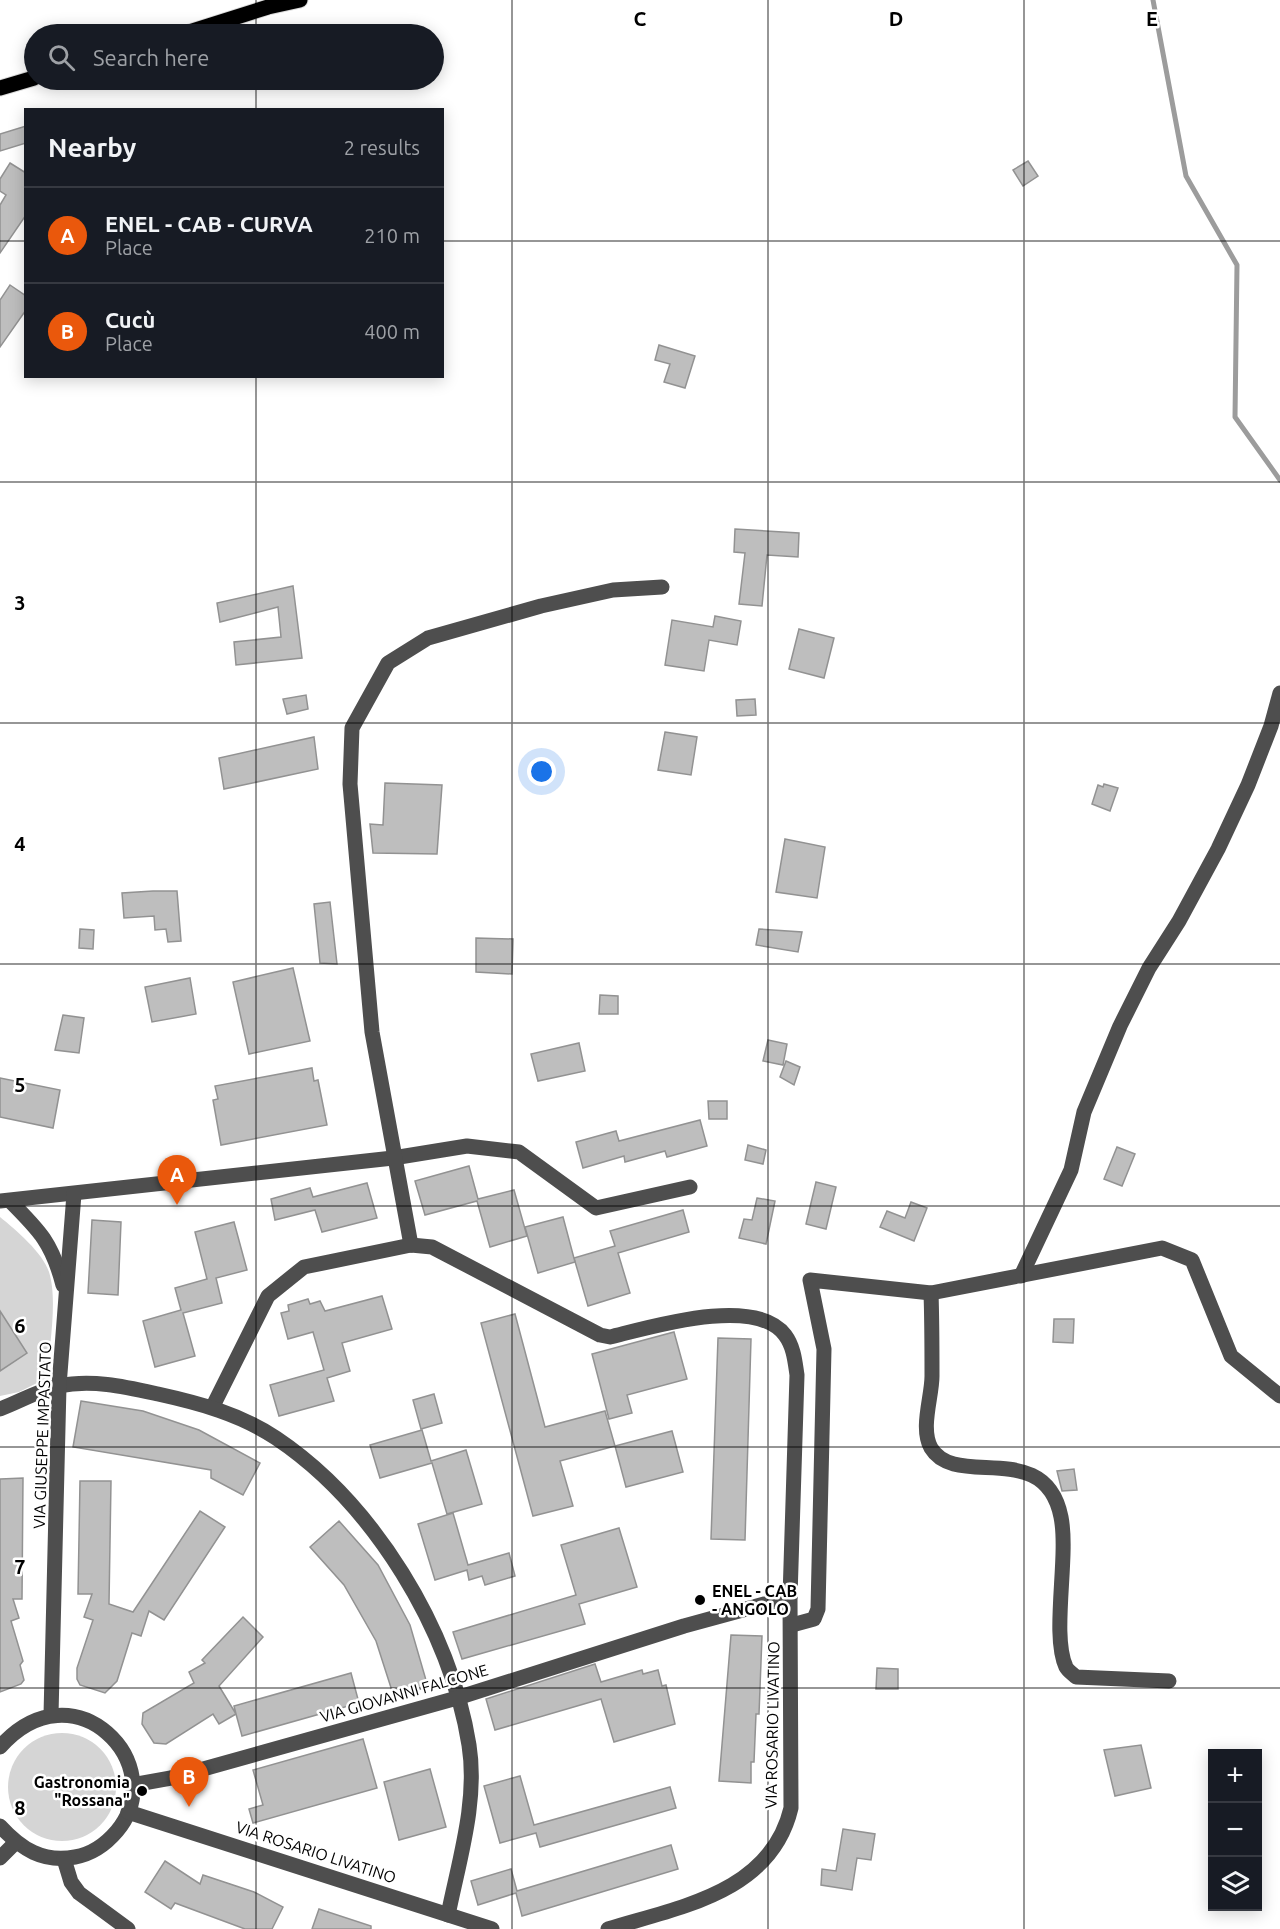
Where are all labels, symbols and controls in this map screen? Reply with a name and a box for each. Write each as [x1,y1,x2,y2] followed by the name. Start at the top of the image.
[634,7,647,30] text: C
[889,7,903,30] text: D
[1146,7,1158,30] text: E
[24,24,444,90] search box
[45,41,78,74] icon: search
[93,45,209,70] text: Search here
[48,133,136,162] text: Nearby
[344,136,420,159] text: 2 results
[105,211,313,236] text: ENEL - CAB - CURVA
[60,224,75,247] text: A
[364,224,420,247] text: 210 m
[105,236,153,259] text: Place
[105,307,155,332] text: Cucù
[61,320,74,343] text: B
[364,320,420,343] text: 400 m
[105,332,153,355] text: Place
[14,591,26,614] text: 3
[527,757,556,786] your location
[14,832,26,855] text: 4
[14,1073,26,1096] text: 5
[158,1156,196,1205] pin: A
[14,1314,26,1337] text: 6
[30,1341,54,1529] street label: VIA GIUSEPPE IMPASTATO
[14,1555,26,1578] text: 7
[712,1582,797,1618] place label: ENEL - CAB - ANGOLO
[693,1593,707,1607] marker: ENEL - CAB - ANGOLO
[762,1641,782,1809] street label: VIA ROSARIO LIVATINO
[318,1660,490,1726] street label: VIA GIOVANNI FALCONE
[1208,1749,1262,1911] map controls
[1208,1749,1262,1803] button: +
[170,1758,208,1807] pin: B
[34,1773,130,1809] place label: Gastronomia "Rossana"
[135,1784,149,1798] marker: Gastronomia "Rossana"
[14,1796,26,1819] text: 8
[1208,1803,1262,1857] button: −
[234,1818,398,1886] street label: VIA ROSARIO LIVATINO
[1208,1857,1262,1911] button: layers

